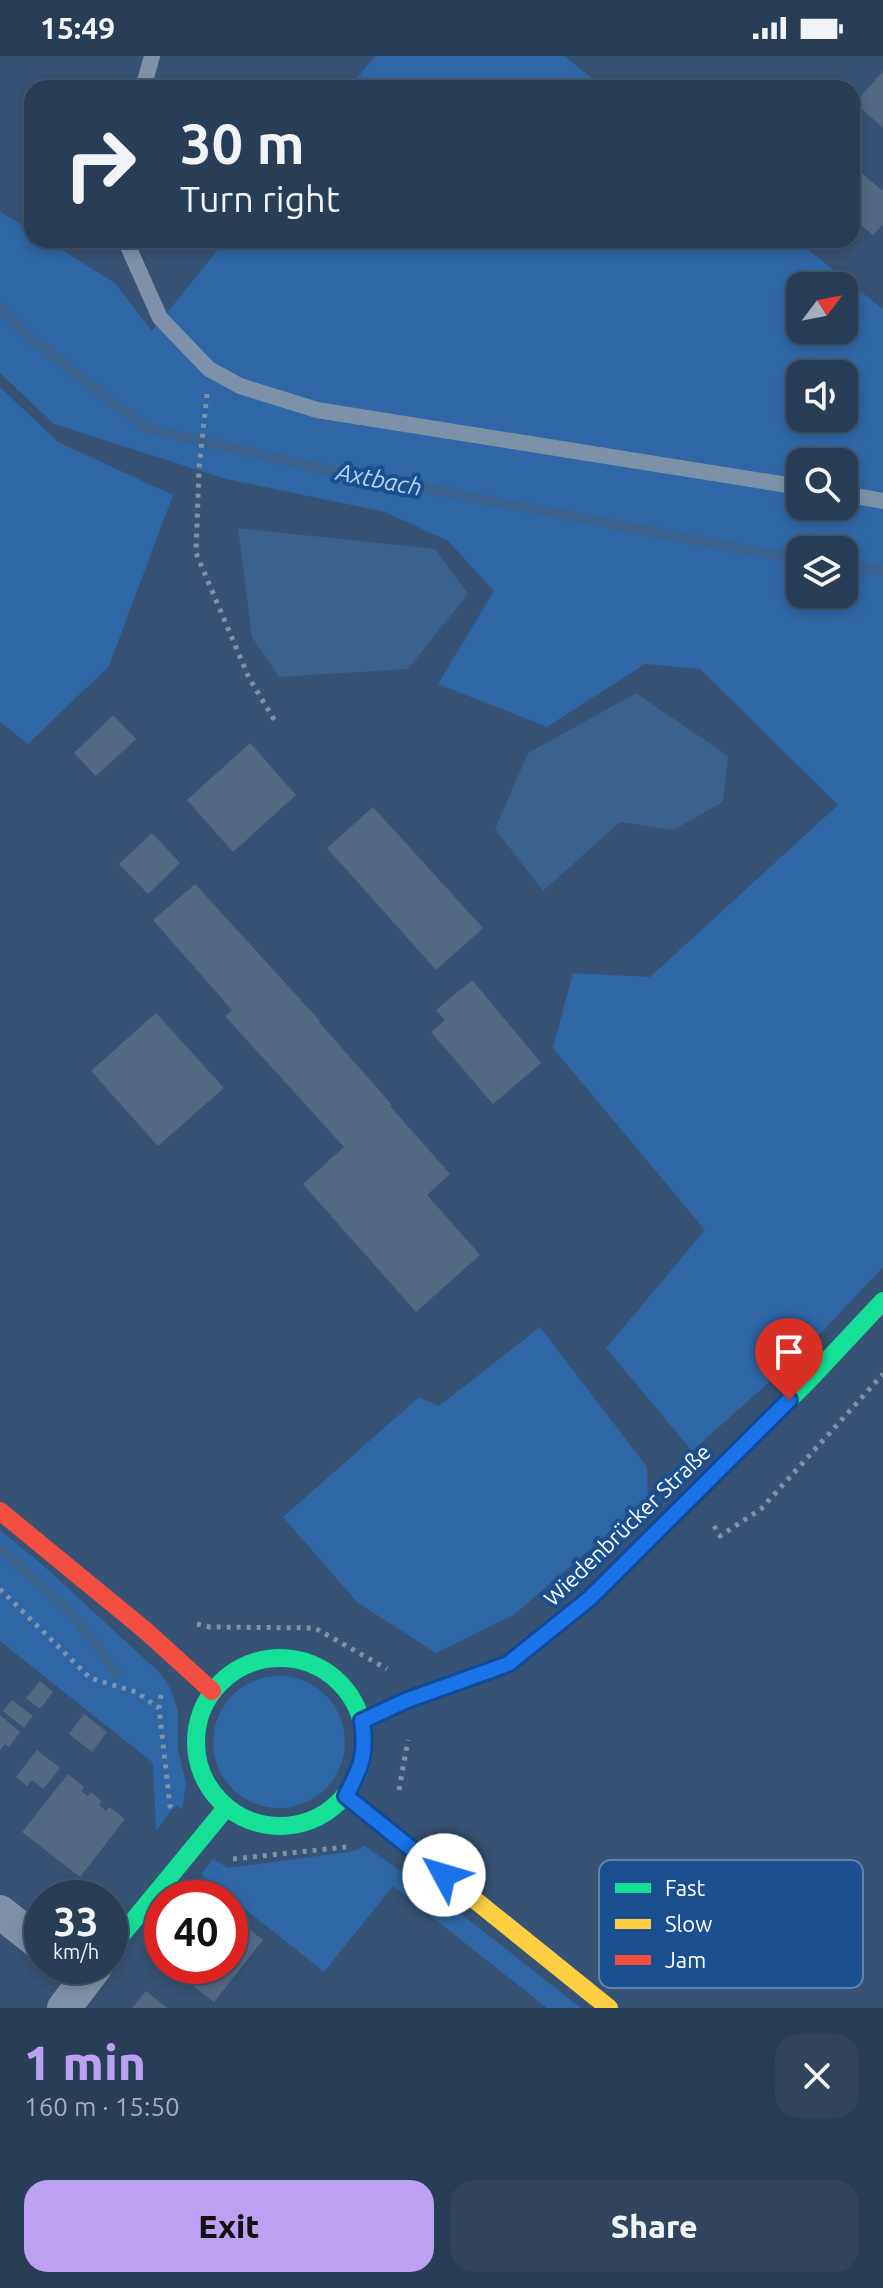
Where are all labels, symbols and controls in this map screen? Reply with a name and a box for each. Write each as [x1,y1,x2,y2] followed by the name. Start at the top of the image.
[40,11,115,45] text: 15:49
[48,112,152,216] icon: right
[180,112,305,175] text: 30 m
[180,178,340,219] text: Turn right
[786,272,858,344] north arrow
[786,272,858,608] map controls
[786,360,858,432] button: sound
[786,448,858,520] button: search
[333,458,424,501] water label: Axtbach
[786,536,858,608] button: layers
[755,1318,823,1400] pin
[767,1330,811,1374] icon: arrive
[538,1439,715,1611] street label: Wiedenbrücker Straße
[402,1833,486,1917] position arrow
[599,1860,863,1988] legend
[665,1875,706,1900] text: Fast
[144,1880,248,1984] speed limit sign: 40
[53,1899,99,1944] text: 33
[665,1911,712,1936] text: Slow
[53,1940,99,1963] text: km/h
[665,1947,706,1972] text: Jam
[775,2034,859,2118] button: close
[24,2035,146,2089] text: 1 min
[24,2092,180,2121] text: 160 m · 15:50
[24,2180,434,2272] button: Exit
[450,2180,859,2272] button: Share

